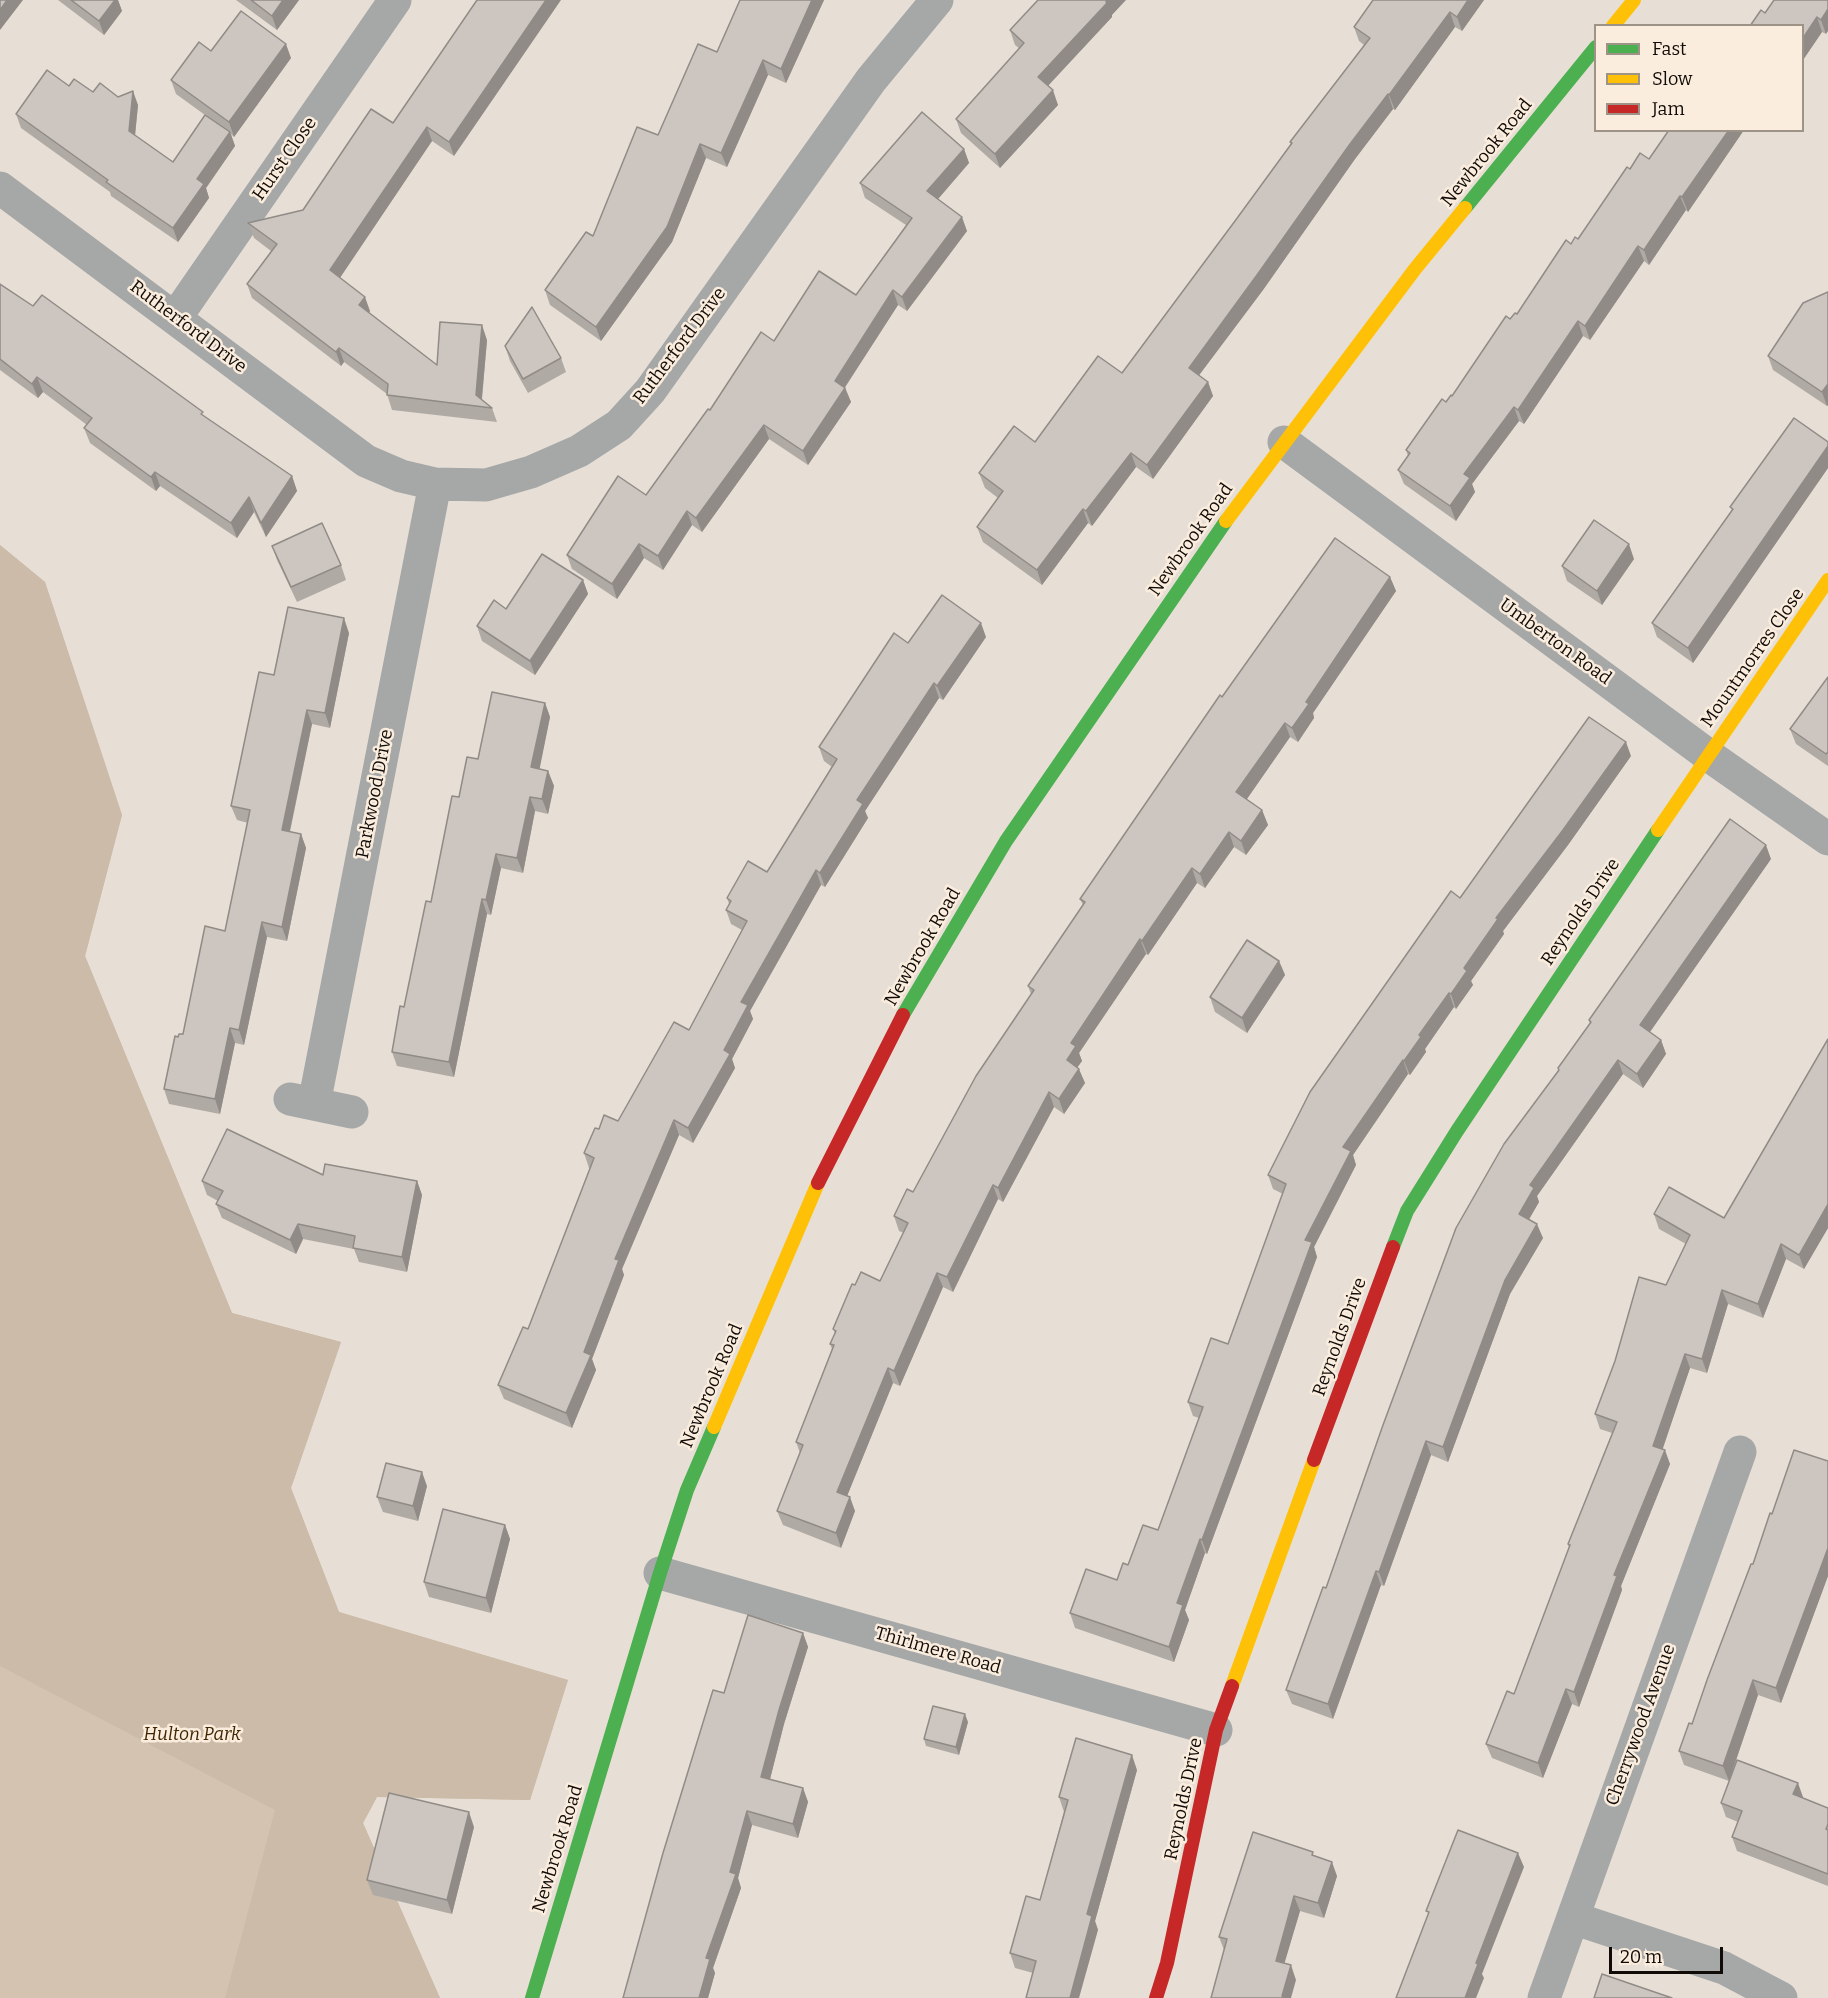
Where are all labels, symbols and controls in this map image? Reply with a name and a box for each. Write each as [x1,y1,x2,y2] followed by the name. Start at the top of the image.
[1594,24,1804,132] legend
[1652,38,1687,60] text: Fast
[1652,68,1692,90] text: Slow
[1437,95,1537,211] street label: Newbrook Road
[1652,98,1685,120] text: Jam
[248,113,322,205] street label: Hurst Close
[125,276,251,378] street label: Rutherford Drive
[629,283,731,409] street label: Rutherford Drive
[1144,480,1238,600] street label: Newbrook Road
[1697,584,1809,732] street label: Mountmorres Close
[1495,594,1615,690] street label: Umberton Road
[352,728,398,860] street label: Parkwood Drive
[1537,854,1625,970] street label: Reynolds Drive
[881,884,965,1010] street label: Newbrook Road
[1309,1275,1371,1399] street label: Reynolds Drive
[676,1321,748,1451] street label: Newbrook Road
[873,1623,1003,1679] street label: Thirlmere Road
[1602,1641,1680,1809] street label: Cherrywood Avenue
[143,1724,241,1746] park label: Hulton Park
[1160,1736,1208,1862] street label: Reynolds Drive
[528,1783,588,1915] street label: Newbrook Road
[1612,1935,1726,1973] scale bar
[1620,1946,1662,1968] text: 20 m

